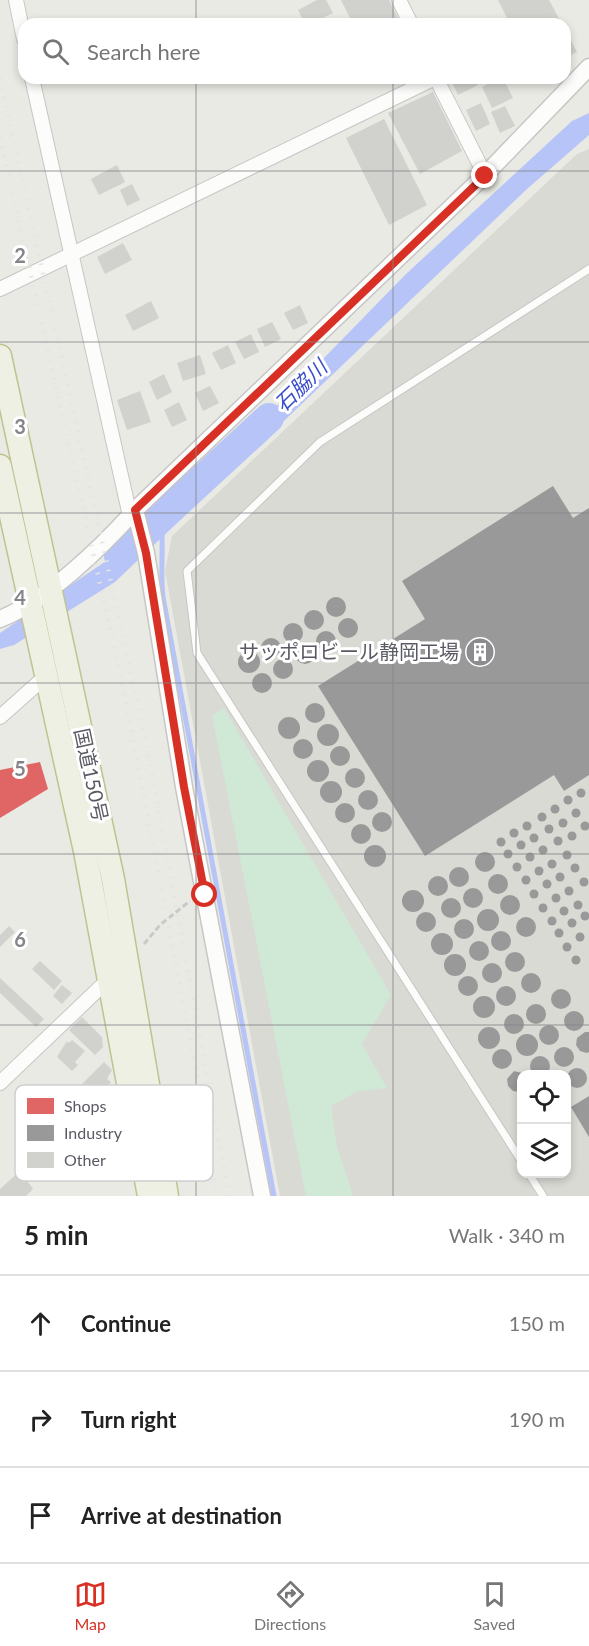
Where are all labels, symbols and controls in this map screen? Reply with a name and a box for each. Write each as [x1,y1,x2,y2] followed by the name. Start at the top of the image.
[18,18,571,84] search box
[39,35,72,68] icon: search
[87,38,200,65] text: Search here
[471,162,497,188] route end
[14,243,26,267] text: 2
[269,353,333,416] water label: 石脇川
[14,414,26,438] text: 3
[14,585,26,609] text: 4
[464,636,496,668] building icon: サッポロビール静岡工場
[239,639,459,663] place label: サッポロビール静岡工場
[70,726,114,824] street label: 国道150号
[14,756,26,780] text: 5
[191,881,217,907] route start
[14,927,26,951] text: 6
[517,1070,571,1178] map controls
[517,1070,571,1124] button: locate
[15,1085,213,1181] legend
[64,1096,107,1115] text: Shops
[64,1123,123,1142] text: Industry
[517,1124,571,1178] button: layers
[64,1150,106,1169] text: Other
[24,1219,88,1251] text: 5 min
[449,1223,565,1247] text: Walk · 340 m
[24,1307,57,1340] icon: ahead
[81,1310,171,1337] text: Continue
[509,1311,565,1335] text: 150 m
[24,1403,57,1436] icon: right
[81,1406,176,1433] text: Turn right
[509,1407,565,1431] text: 190 m
[24,1499,57,1532] icon: arrive
[81,1502,282,1529] text: Arrive at destination
[74,1578,107,1633] tab: Map
[254,1578,326,1633] tab: Directions
[474,1578,515,1633] tab: Saved

